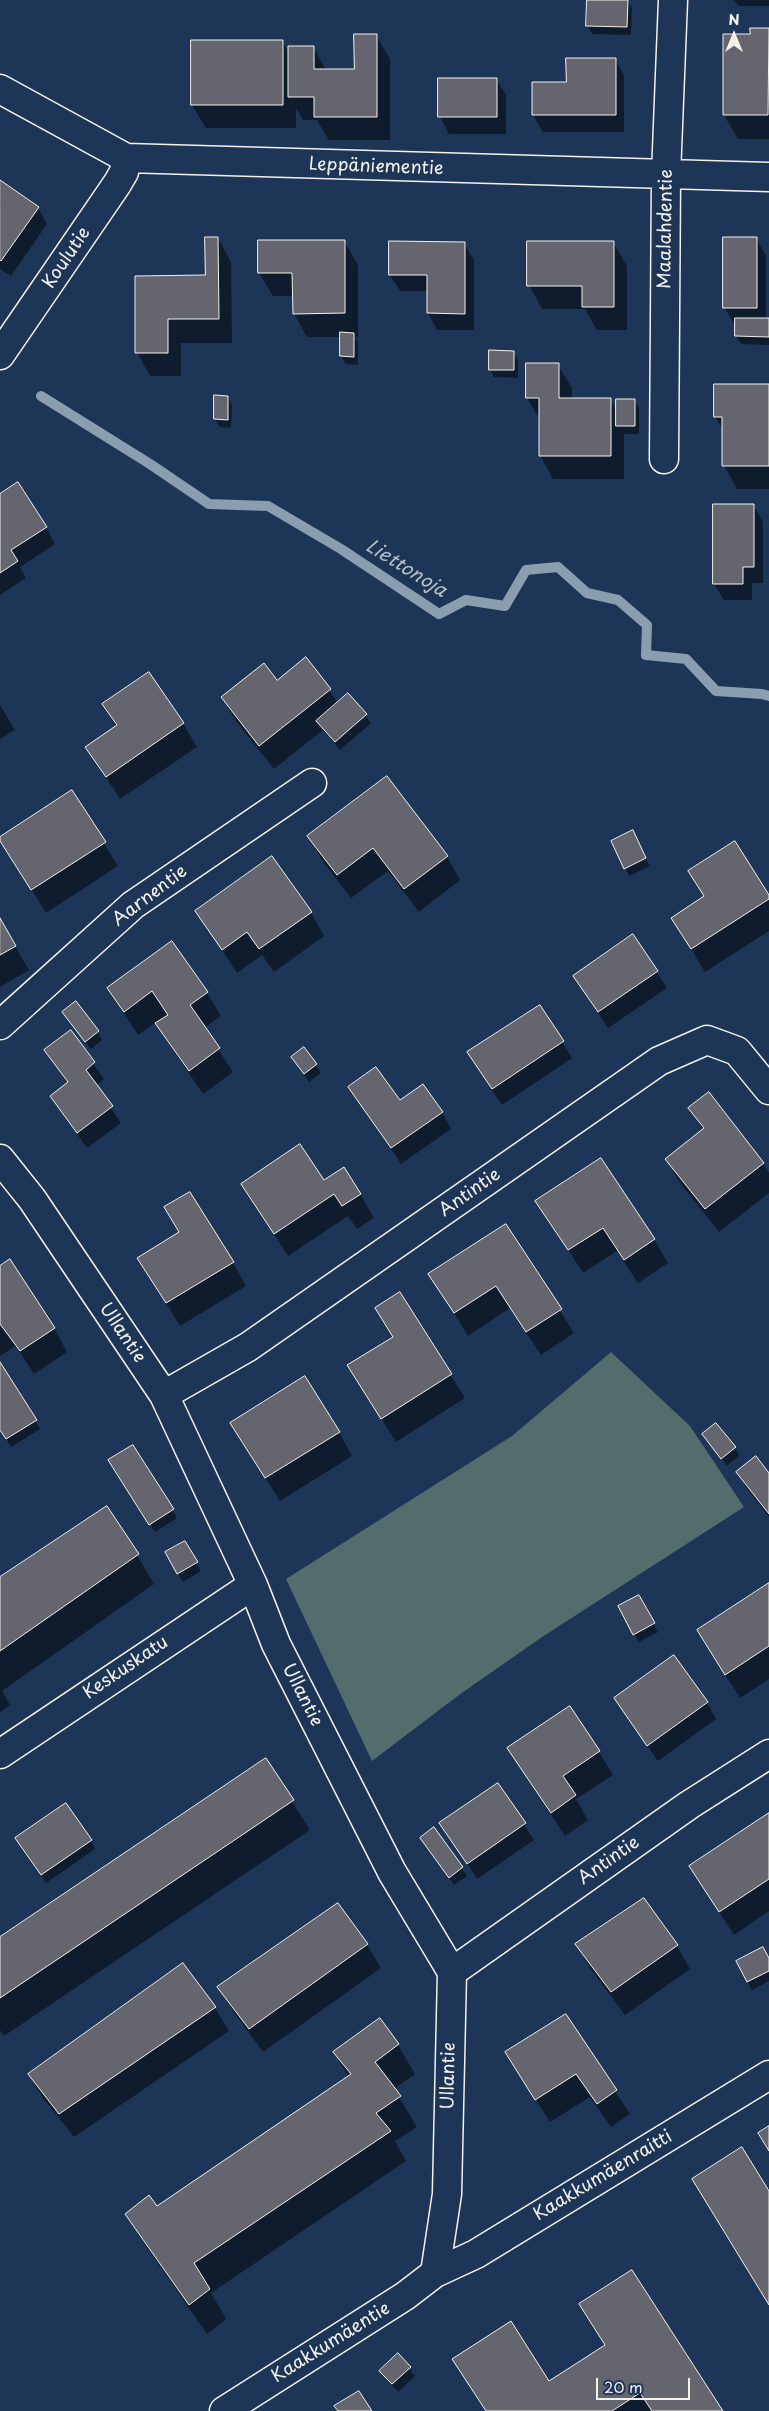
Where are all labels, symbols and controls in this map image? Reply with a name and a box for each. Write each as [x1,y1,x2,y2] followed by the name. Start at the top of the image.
[728,9,740,30] text: N
[709,10,759,60] north arrow
[308,154,444,180] street label: Leppäniementie
[654,169,678,289] street label: Maalahdentie
[39,223,95,293] street label: Koulutie
[361,535,451,603] water label: Liettonoja
[108,861,192,931] street label: Aarnentie
[435,1164,505,1222] street label: Antintie
[94,1299,150,1367] street label: Ullantie
[79,1632,173,1704] street label: Keskuskatu
[277,1660,327,1730] street label: Ullantie
[574,1832,644,1890] street label: Antintie
[438,2042,460,2110] street label: Ullantie
[530,2126,676,2226] street label: Kaakkumäenraitti
[268,2298,394,2388] street label: Kaakkumäentie
[599,2368,693,2400] scale bar
[604,2375,643,2398] text: 20 m

